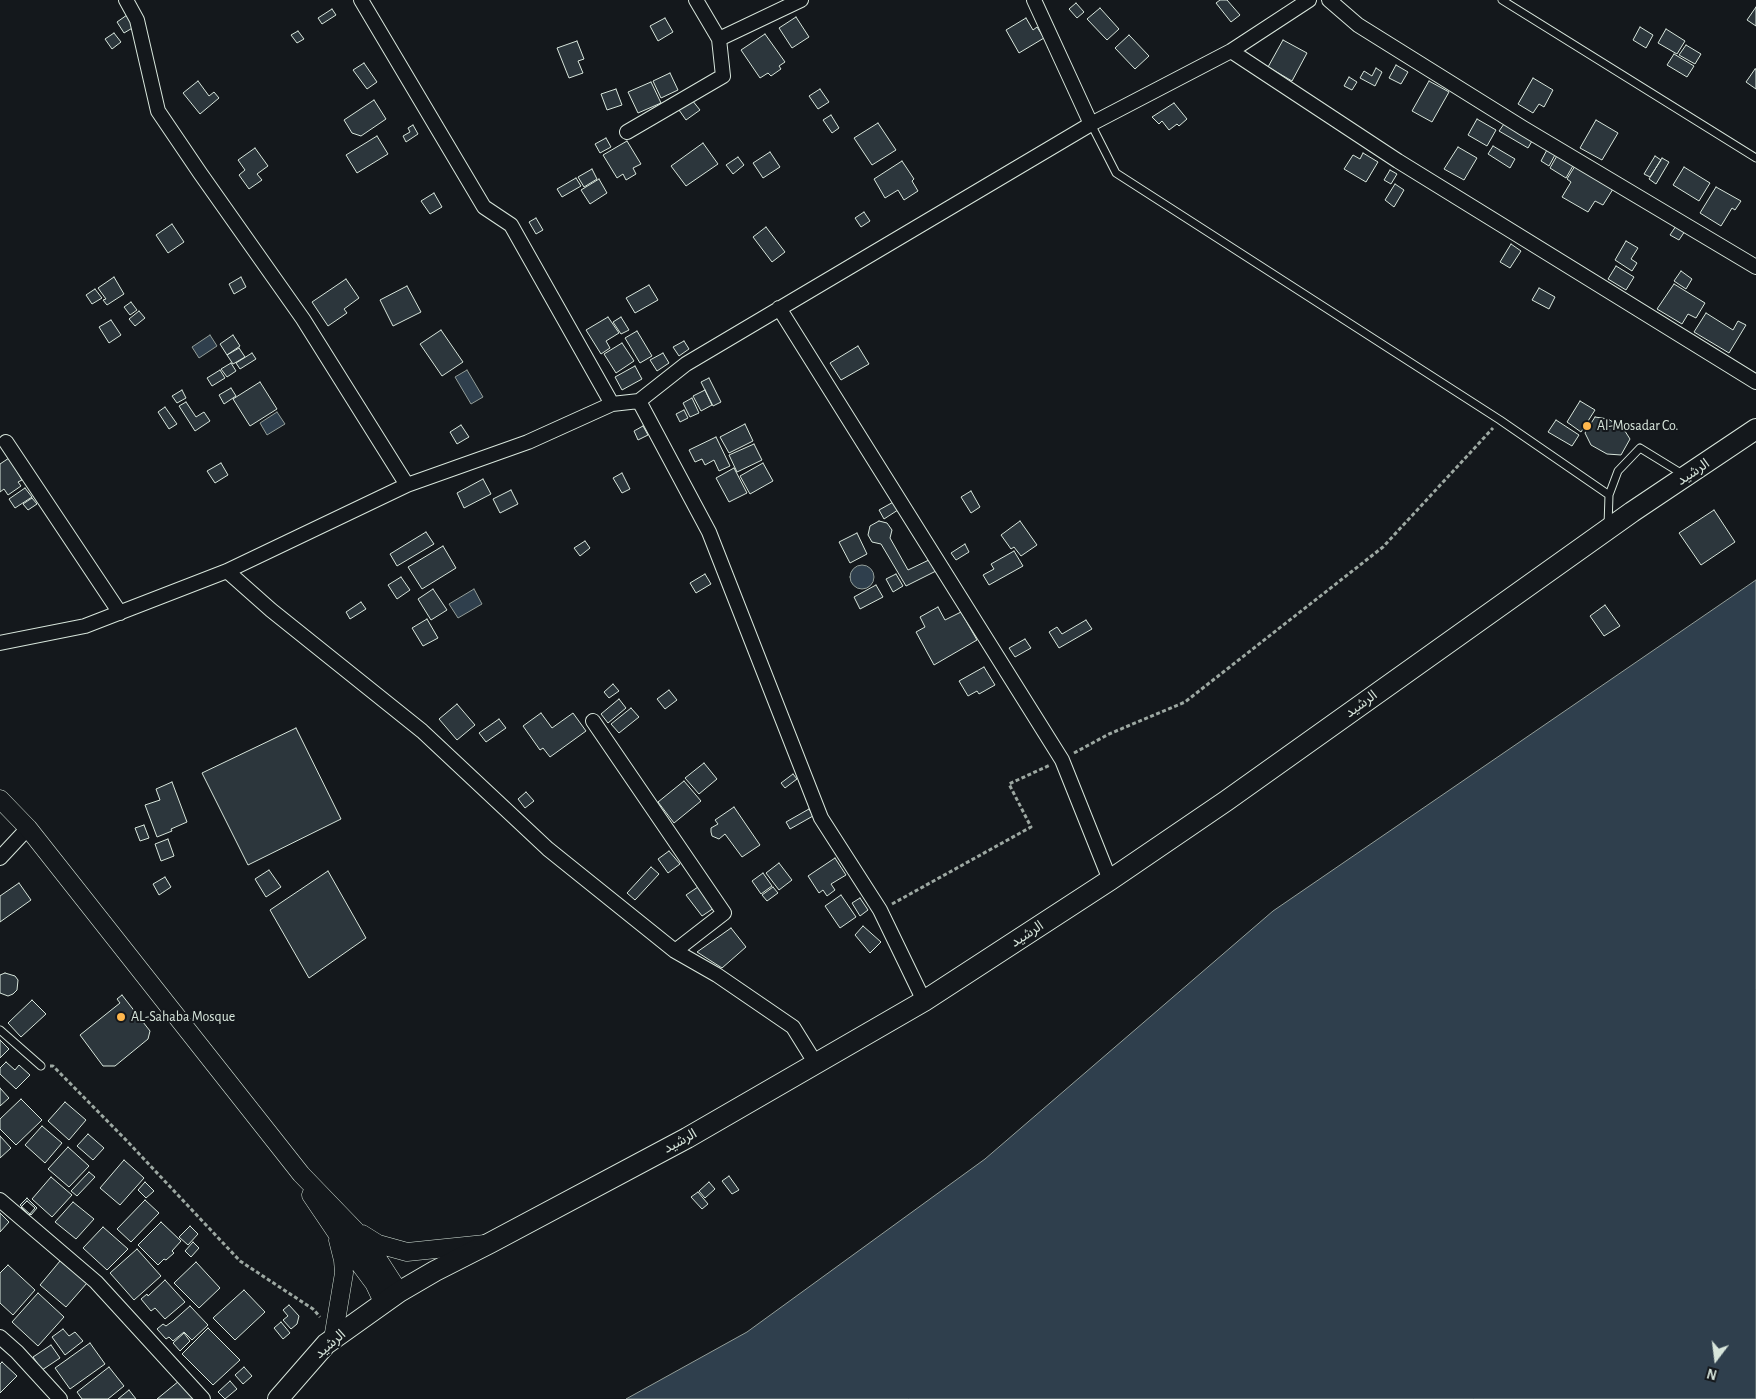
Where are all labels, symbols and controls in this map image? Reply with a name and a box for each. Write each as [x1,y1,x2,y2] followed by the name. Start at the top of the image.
[1597,418,1679,434] place label: Al-Mosadar Co.
[1581,420,1593,432] marker: Al-Mosadar Co.
[1673,455,1713,489] street label: الرشيد
[1342,687,1380,721] street label: الرشيد
[1007,917,1047,951] street label: الرشيد
[131,1009,235,1025] place label: AL-Sahaba Mosque
[115,1011,127,1023] marker: AL-Sahaba Mosque
[660,1125,700,1157] street label: الرشيد
[311,1326,349,1362] street label: الرشيد
[1691,1334,1741,1384] north arrow
[1706,1365,1719,1382] text: N

